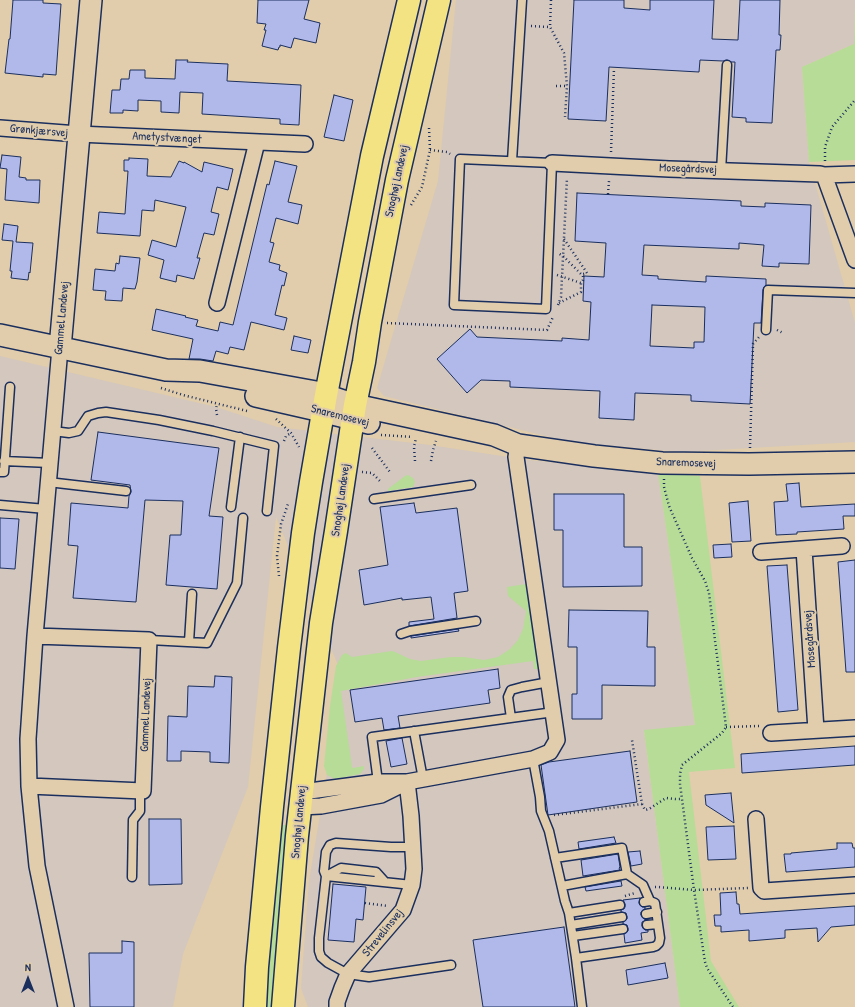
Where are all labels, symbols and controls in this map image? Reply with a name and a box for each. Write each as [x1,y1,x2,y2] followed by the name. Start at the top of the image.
[9,121,69,141] street label: Grønkjærsvej
[132,129,202,147] street label: Ametystvænget
[382,144,412,218] street label: Snoghøj Landevej
[659,161,717,177] street label: Mosegårdsvej
[52,281,72,355] street label: Gammel Landevej
[309,402,371,430] street label: Snaremosevej
[656,455,716,471] street label: Snaremosevej
[329,463,353,537] street label: Snoghøj Landevej
[801,610,819,668] street label: Mosegårdsvej
[138,678,154,752] street label: Gammel Landevej
[289,785,309,859] street label: Snoghøj Landevej
[359,906,407,960] street label: Strevelinsvej
[8,959,48,999] north arrow
[25,960,31,974] text: N

